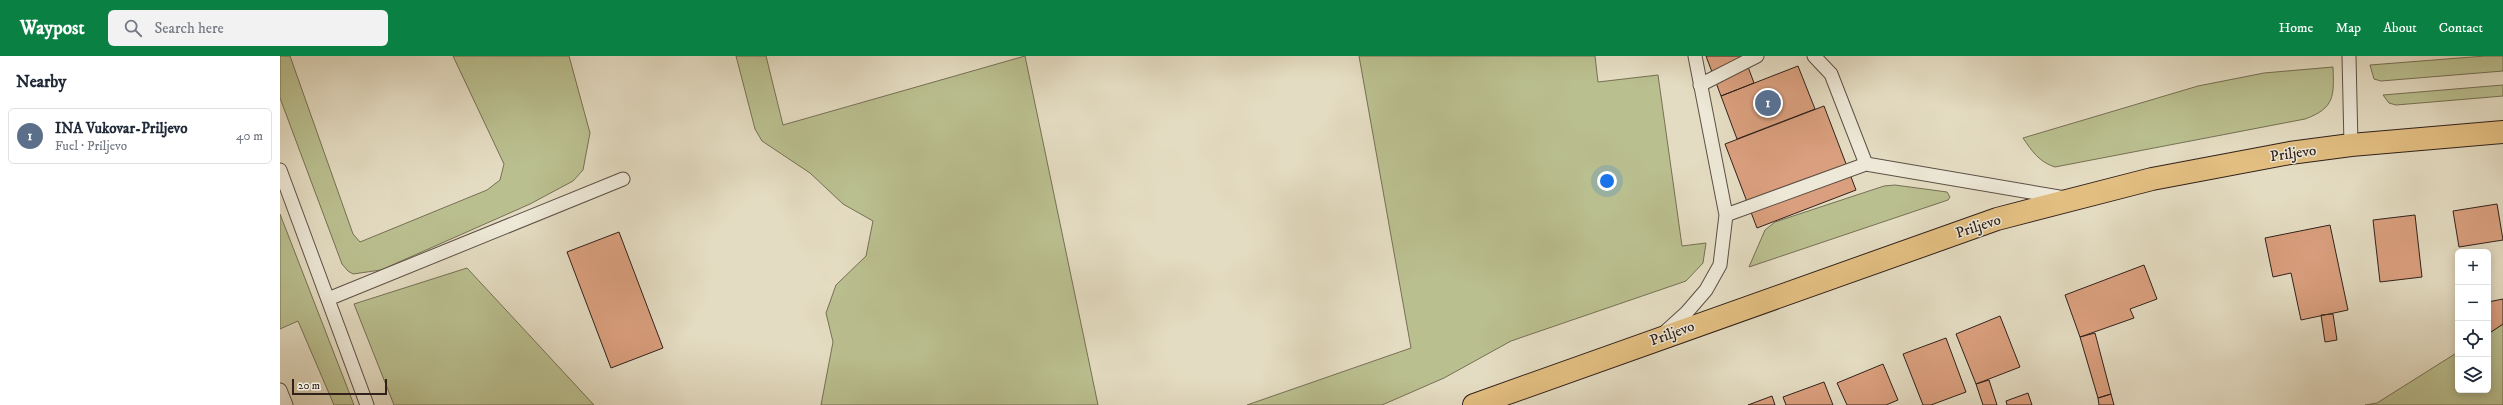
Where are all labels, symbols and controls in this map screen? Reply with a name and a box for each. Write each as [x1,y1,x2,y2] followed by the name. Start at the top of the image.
[108,10,388,46] search box
[20,17,84,40] text: Waypost
[122,17,144,39] icon: search
[154,19,224,38] text: Search here
[2279,19,2313,37] text: Home
[2335,19,2361,37] text: Map
[2383,19,2417,37] text: About
[2439,19,2483,37] text: Contact
[16,71,66,93] text: Nearby
[1755,88,1781,118] pin: 1
[55,119,187,138] text: INA Vukovar-Priljevo
[28,128,32,144] text: 1
[236,128,263,144] text: 40 m
[55,138,127,154] text: Fuel · Priljevo
[2269,141,2317,166] street label: Priljevo
[1597,171,1617,191] your location
[1953,210,2003,243] street label: Priljevo
[2455,249,2491,393] map controls
[2455,249,2491,285] button: +
[2455,285,2491,321] button: −
[1647,317,1697,350] street label: Priljevo
[2455,321,2491,357] button: locate
[2455,357,2491,393] button: layers
[292,377,387,396] scale bar
[298,379,320,393] text: 20 m

